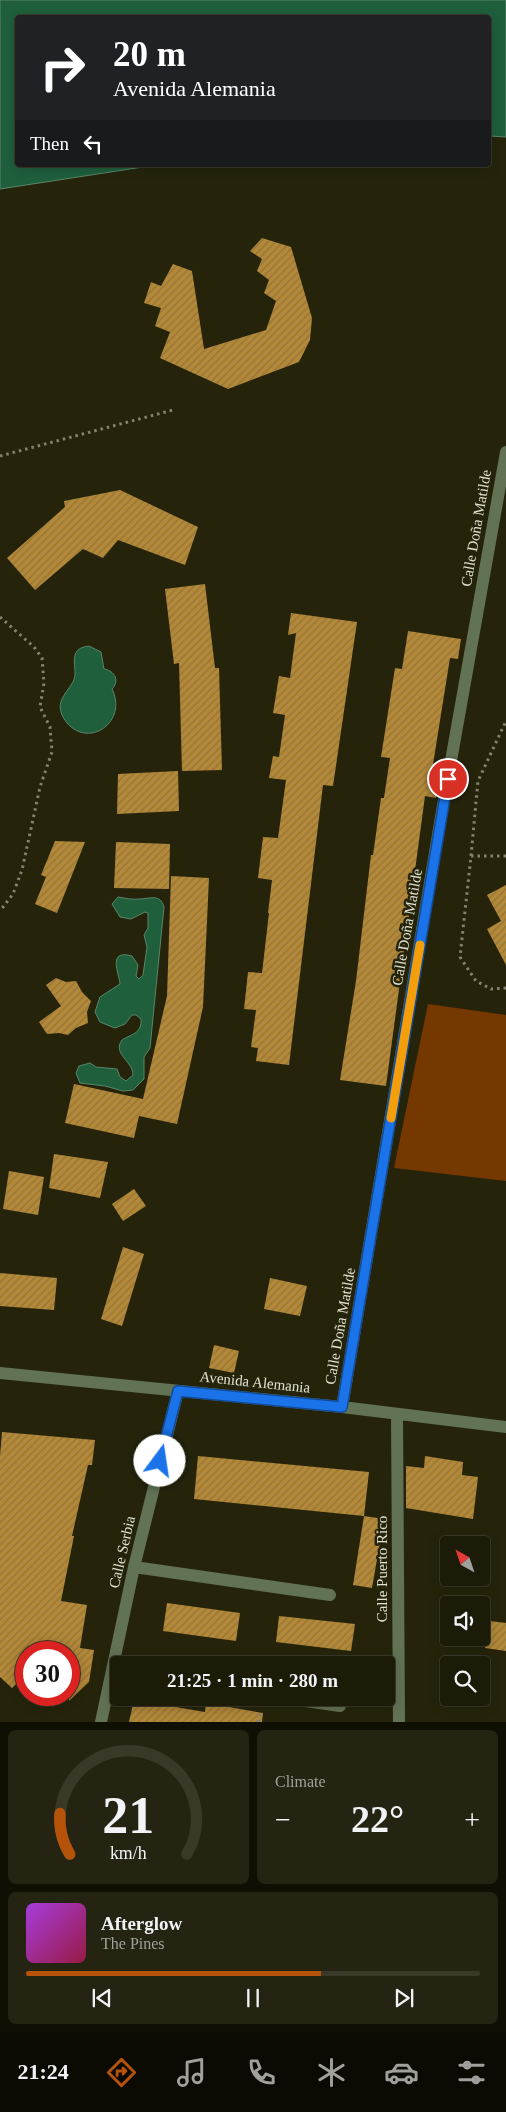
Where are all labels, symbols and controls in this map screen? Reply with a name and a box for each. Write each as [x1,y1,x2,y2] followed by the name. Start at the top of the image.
[30,35,95,100] icon: right
[113,35,186,74] text: 20 m
[113,76,276,101] text: Avenida Alemania
[79,130,107,158] icon: left
[30,133,69,154] text: Then
[458,468,494,588] street label: Calle Doña Matilde
[427,758,469,800] pin
[434,765,462,793] icon: arrive
[389,867,425,987] street label: Calle Doña Matilde
[322,1266,358,1386] street label: Calle Doña Matilde
[199,1368,311,1396] street label: Avenida Alemania
[133,1434,185,1486] position arrow
[106,1514,138,1590] street label: Calle Serbia
[374,1516,390,1622] street label: Calle Puerto Rico
[440,1536,490,1586] north arrow
[440,1536,490,1706] map controls
[440,1596,490,1646] button: sound
[15,1641,80,1706] speed limit sign: 30
[440,1656,490,1706] button: search
[167,1670,338,1691] text: 21:25 · 1 min · 280 m
[275,1773,326,1790] text: Climate
[103,1787,155,1844] text: 21
[351,1798,404,1840] text: 22°
[275,1804,291,1835] text: −
[464,1804,480,1835] text: +
[110,1843,147,1863] text: km/h
[101,1913,182,1934] text: Afterglow
[101,1935,165,1952] text: The Pines
[88,1984,116,2012] icon: previous
[239,1984,267,2012] icon: pause
[390,1984,418,2012] icon: next
[104,2055,139,2090] icon: directions
[174,2055,209,2090] icon: music
[244,2055,279,2090] icon: phone
[314,2055,349,2090] icon: climate
[384,2055,419,2090] icon: car
[454,2055,489,2090] icon: filters
[17,2059,69,2084] text: 21:24

